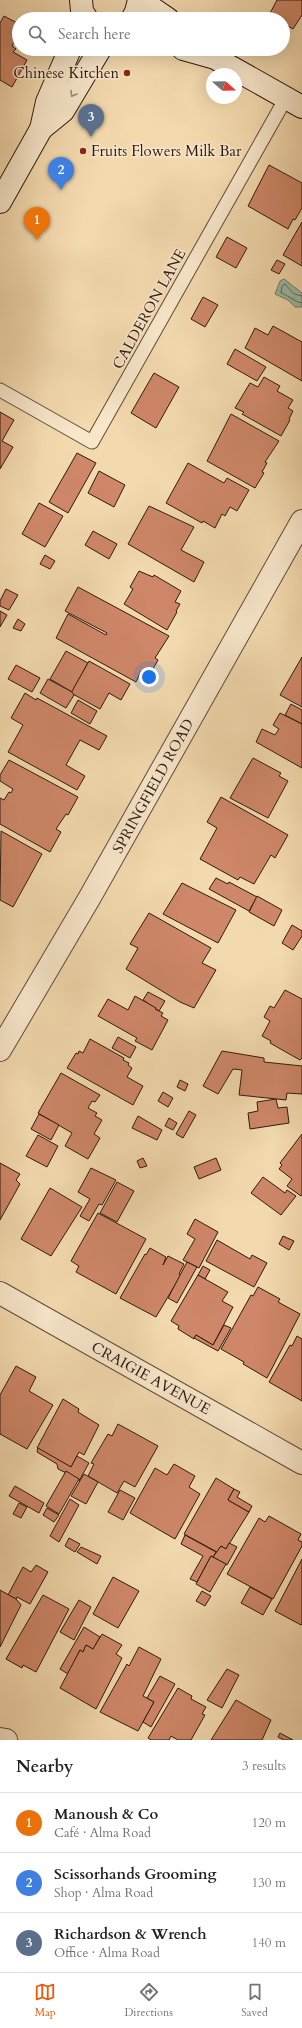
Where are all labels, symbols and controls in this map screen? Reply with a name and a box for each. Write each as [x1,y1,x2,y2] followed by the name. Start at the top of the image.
[12,12,290,56] search box
[26,23,48,45] icon: search
[58,24,131,44] text: Search here
[13,63,119,83] place label: Chinese Kitchen
[122,68,132,78] marker: Chinese Kitchen
[206,68,242,104] north arrow
[70,90,77,97] one-way arrow
[78,104,104,137] pin: 3
[91,141,242,161] place label: Fruits Flowers Milk Bar
[78,146,88,156] marker: Fruits Flowers Milk Bar
[48,157,74,190] pin: 2
[24,207,50,240] pin: 1
[108,245,190,373] street label: CALDERON LANE
[139,667,159,687] your location
[108,715,198,857] street label: SPRINGFIELD ROAD
[88,1337,214,1419] street label: CRAIGIE AVENUE
[16,1755,73,1778] text: Nearby
[242,1757,286,1775] text: 3 results
[54,1804,158,1824] text: Manoush & Co
[26,1814,32,1832] text: 1
[252,1814,286,1832] text: 120 m
[54,1824,151,1842] text: Café · Alma Road
[54,1864,217,1884] text: Scissorhands Grooming
[26,1874,32,1892] text: 2
[252,1874,286,1892] text: 130 m
[54,1884,153,1902] text: Shop · Alma Road
[54,1924,207,1944] text: Richardson & Wrench
[26,1934,32,1952] text: 3
[252,1934,286,1952] text: 140 m
[54,1944,160,1962] text: Office · Alma Road
[34,1981,56,2020] tab: Map
[124,1981,173,2020] tab: Directions
[241,1981,268,2020] tab: Saved

